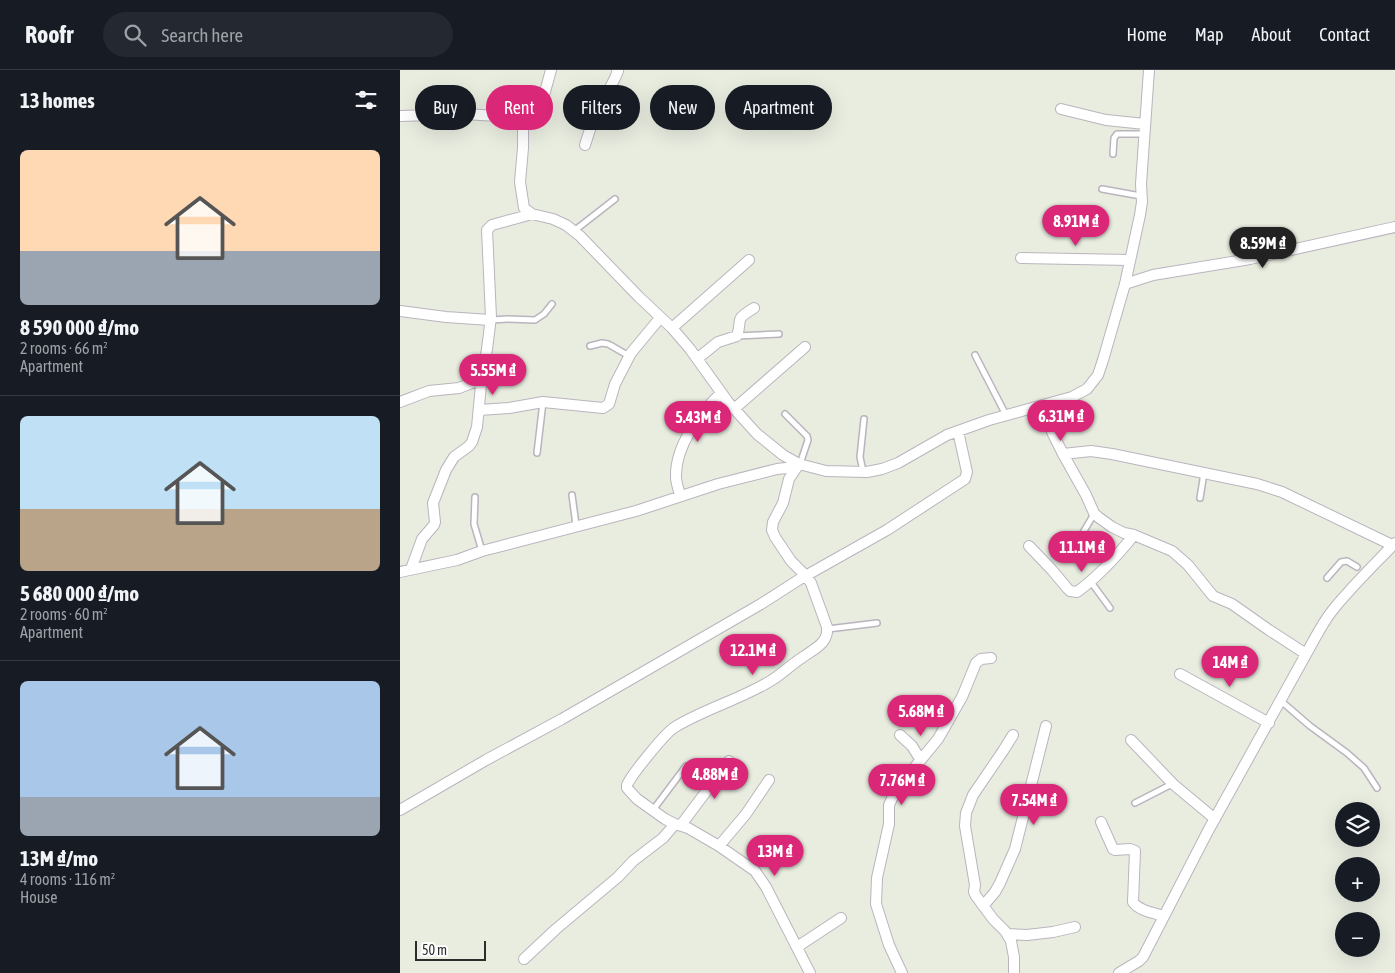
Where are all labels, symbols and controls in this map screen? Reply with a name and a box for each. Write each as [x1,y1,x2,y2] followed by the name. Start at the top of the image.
[103,12,453,57] search box
[25,21,73,48] text: Roofr
[121,21,149,49] icon: search
[161,24,243,46] text: Search here
[1127,24,1167,45] text: Home
[1195,24,1224,45] text: Map
[1252,24,1291,45] text: About
[1319,24,1370,45] text: Contact
[415,85,476,130] chip: Buy
[486,85,553,130] chip: Rent
[563,85,640,130] chip: Filters
[650,85,715,130] chip: New
[725,85,832,130] chip: Apartment
[352,86,380,114] icon: filters
[20,88,95,112] text: 13 homes
[155,183,245,273] icon: home
[1030,204,1122,247] pin: 8.91M ₫
[1053,212,1099,230] text: 8.91M ₫
[1217,226,1309,269] pin: 8.59M ₫
[1240,234,1286,252] text: 8.59M ₫
[20,315,139,339] text: 8 590 000 ₫/mo
[20,339,108,357] text: 2 rooms · 66 m²
[447,354,539,396] pin: 5.55M ₫
[20,357,83,375] text: Apartment
[470,361,516,379] text: 5.55M ₫
[652,400,744,443] pin: 5.43M ₫
[1015,400,1107,442] pin: 6.31M ₫
[1038,407,1084,425] text: 6.31M ₫
[675,408,721,426] text: 5.43M ₫
[155,448,245,538] icon: home
[1036,530,1128,573] pin: 11.1M ₫
[1059,538,1105,556] text: 11.1M ₫
[20,581,139,605] text: 5 680 000 ₫/mo
[20,605,108,623] text: 2 rooms · 60 m²
[20,623,83,641] text: Apartment
[707,634,799,676] pin: 12.1M ₫
[730,641,776,659] text: 12.1M ₫
[1195,646,1265,688] pin: 14M ₫
[1213,653,1248,671] text: 14M ₫
[875,694,967,737] pin: 5.68M ₫
[898,702,944,720] text: 5.68M ₫
[155,713,245,803] icon: home
[669,758,761,800] pin: 4.88M ₫
[856,764,948,806] pin: 7.76M ₫
[692,765,738,783] text: 4.88M ₫
[879,771,925,789] text: 7.76M ₫
[988,784,1080,826] pin: 7.54M ₫
[1011,791,1057,809] text: 7.54M ₫
[1335,802,1380,957] map controls
[1335,802,1380,847] button: layers
[740,834,810,877] pin: 13M ₫
[758,842,793,860] text: 13M ₫
[20,846,98,870] text: 13M ₫/mo
[1335,857,1380,902] button: +
[20,870,115,888] text: 4 rooms · 116 m²
[20,888,57,906] text: House
[1335,912,1380,957] button: −
[415,938,486,961] scale bar
[422,942,447,958] text: 50 m

